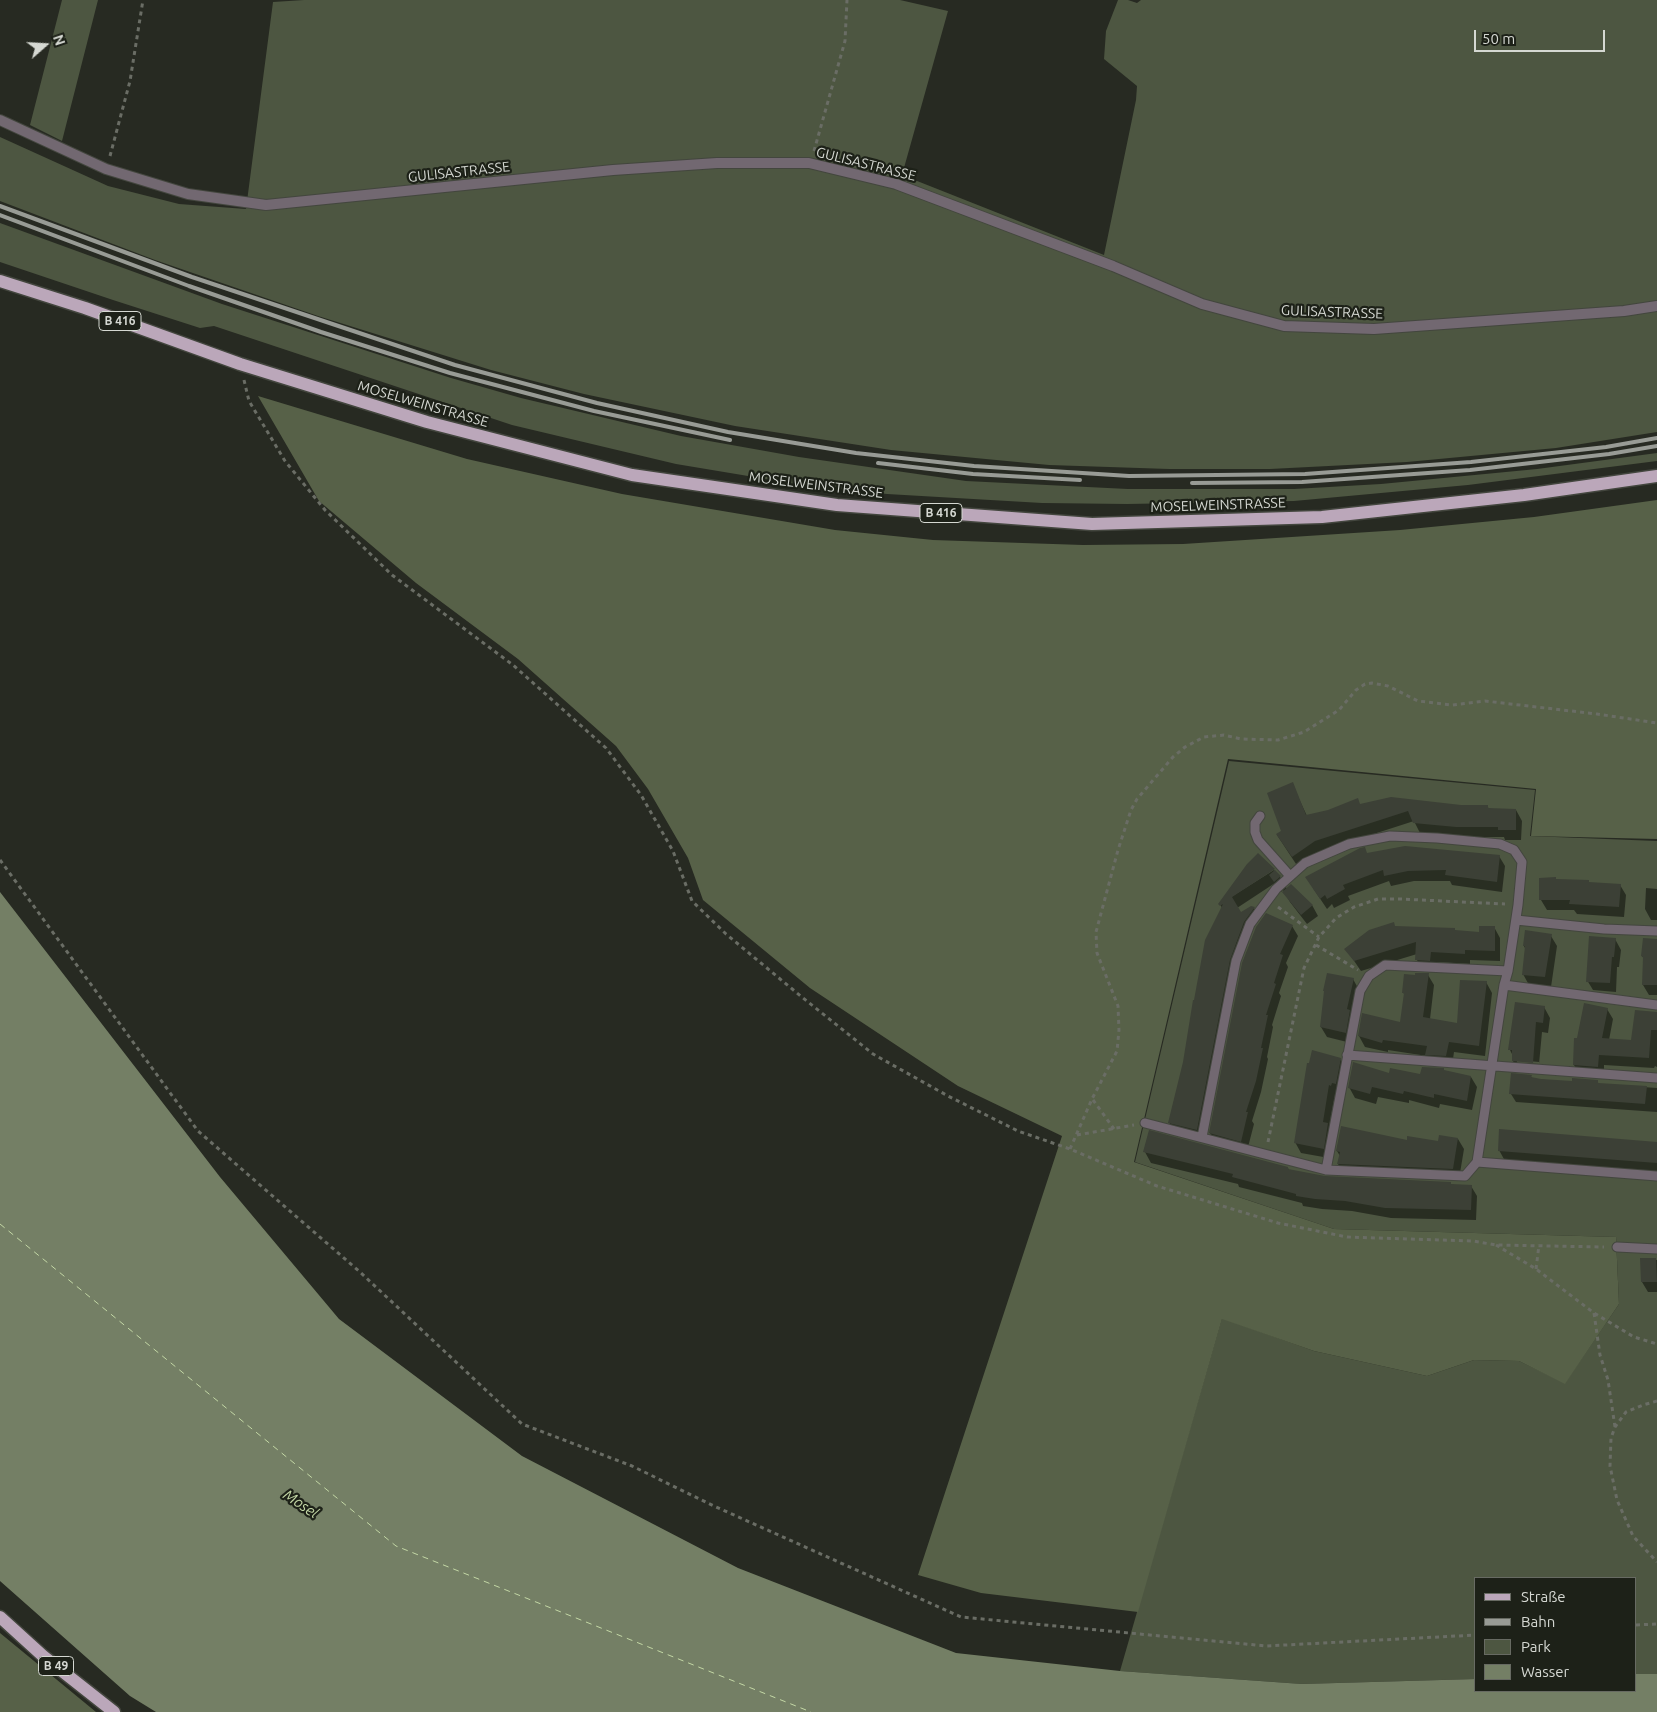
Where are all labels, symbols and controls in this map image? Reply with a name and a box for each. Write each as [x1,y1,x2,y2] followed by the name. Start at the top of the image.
[20,20,70,70] north arrow
[1477,20,1608,52] scale bar
[1482,30,1515,47] text: 50 m
[50,33,68,48] text: N
[814,143,918,185] street label: GULISASTRASSE
[407,158,511,186] street label: GULISASTRASSE
[1281,302,1383,322] street label: GULISASTRASSE
[99,312,141,331] road number: B 416
[356,377,490,431] street label: MOSELWEINSTRASSE
[748,468,884,502] street label: MOSELWEINSTRASSE
[1150,494,1286,516] street label: MOSELWEINSTRASSE
[920,503,962,522] road number: B 416
[280,1486,322,1522] water label: Mosel
[1474,1577,1637,1692] legend
[1521,1588,1565,1605] text: Straße
[1521,1613,1555,1630] text: Bahn
[1521,1638,1551,1655] text: Park
[38,1656,74,1675] road number: B 49
[1521,1663,1569,1680] text: Wasser

